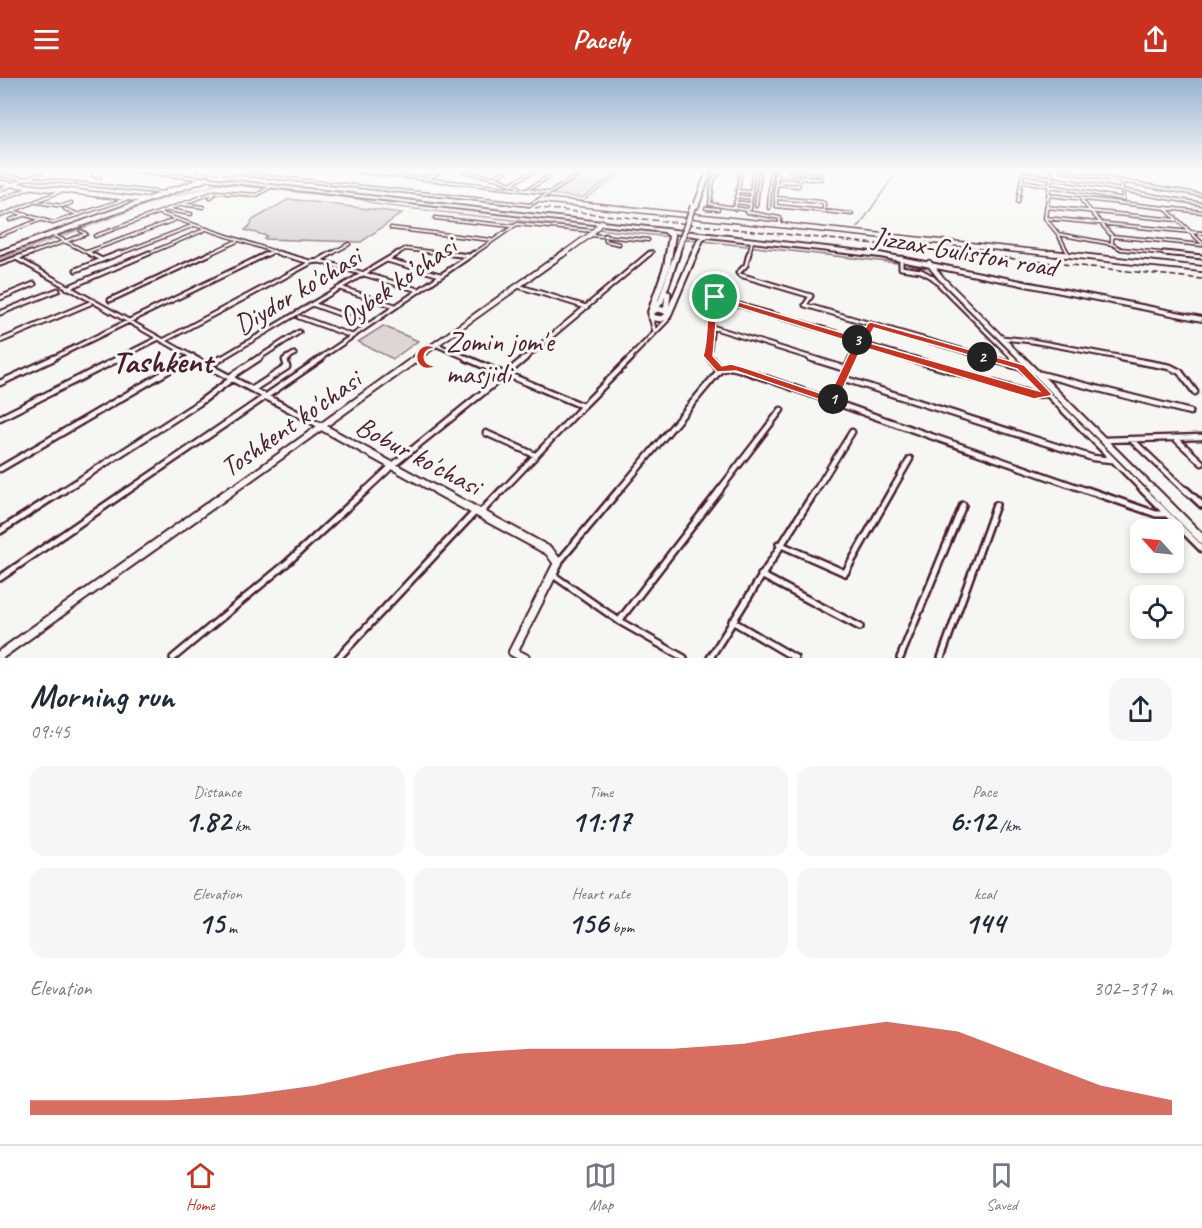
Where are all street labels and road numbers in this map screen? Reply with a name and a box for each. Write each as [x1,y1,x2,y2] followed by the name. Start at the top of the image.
[868,218,1064,286] street label: Jizzax-Guliston road
[332,226,466,335] street label: Oybek ko’chasi
[227,237,370,342] street label: Diydor ko'chasi
[213,360,370,485] street label: Toshkent ko'chasi
[350,408,491,505] street label: Bobur ko'chasi

